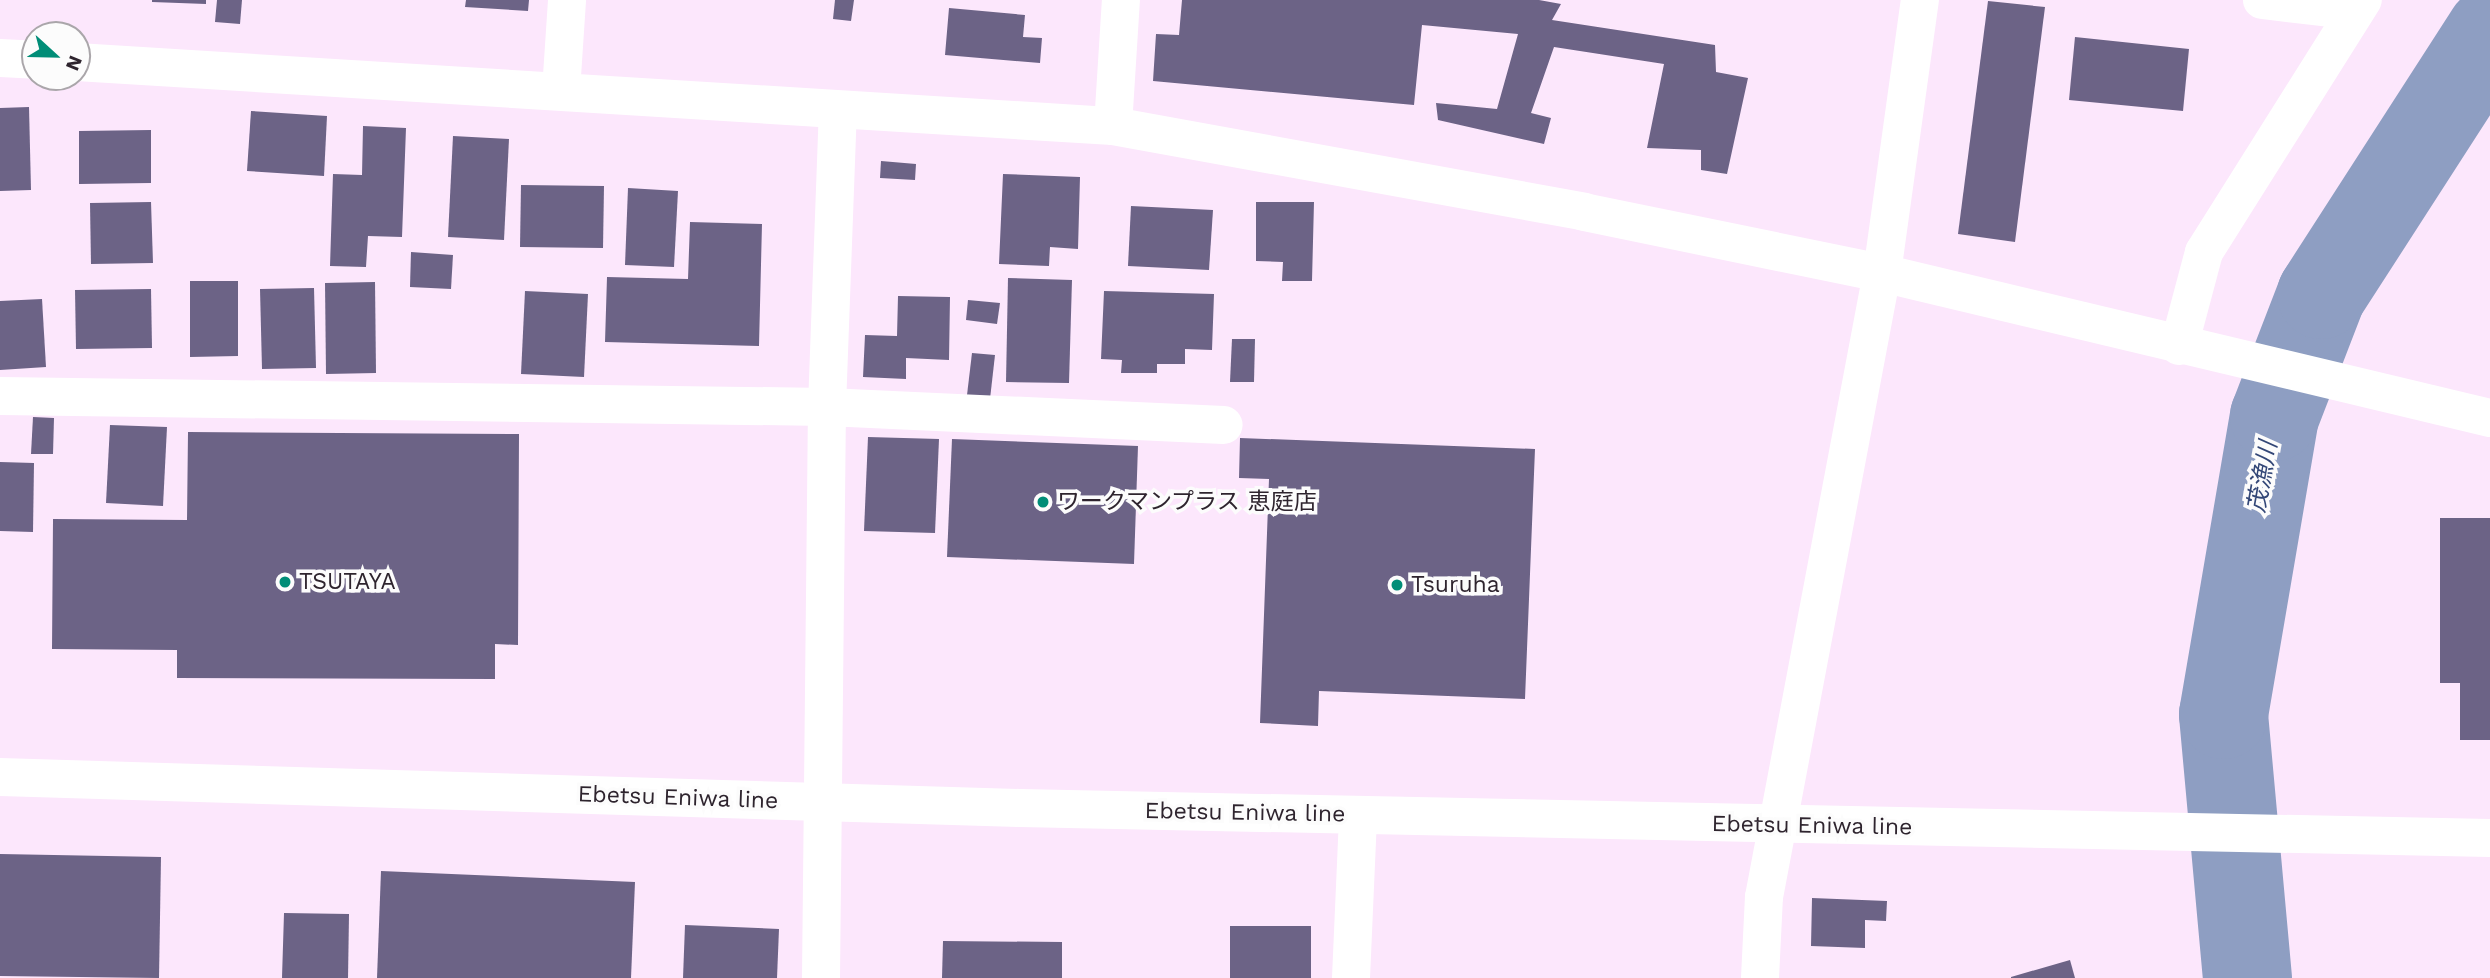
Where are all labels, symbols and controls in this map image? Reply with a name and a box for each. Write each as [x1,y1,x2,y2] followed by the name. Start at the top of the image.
[21,21,91,91] north arrow
[61,52,87,74] text: N
[2243,439,2283,515] water label: 茂漁川
[1057,488,1318,516] place label: ワークマンプラス 恵庭店
[1035,494,1051,510] marker: ワークマンプラス 恵庭店
[299,568,396,596] place label: TSUTAYA
[1411,571,1500,599] place label: Tsuruha
[277,574,293,590] marker: TSUTAYA
[1389,577,1405,593] marker: Tsuruha
[577,781,779,815] street label: Ebetsu Eniwa line
[1144,797,1346,829] street label: Ebetsu Eniwa line
[1711,810,1913,842] street label: Ebetsu Eniwa line

